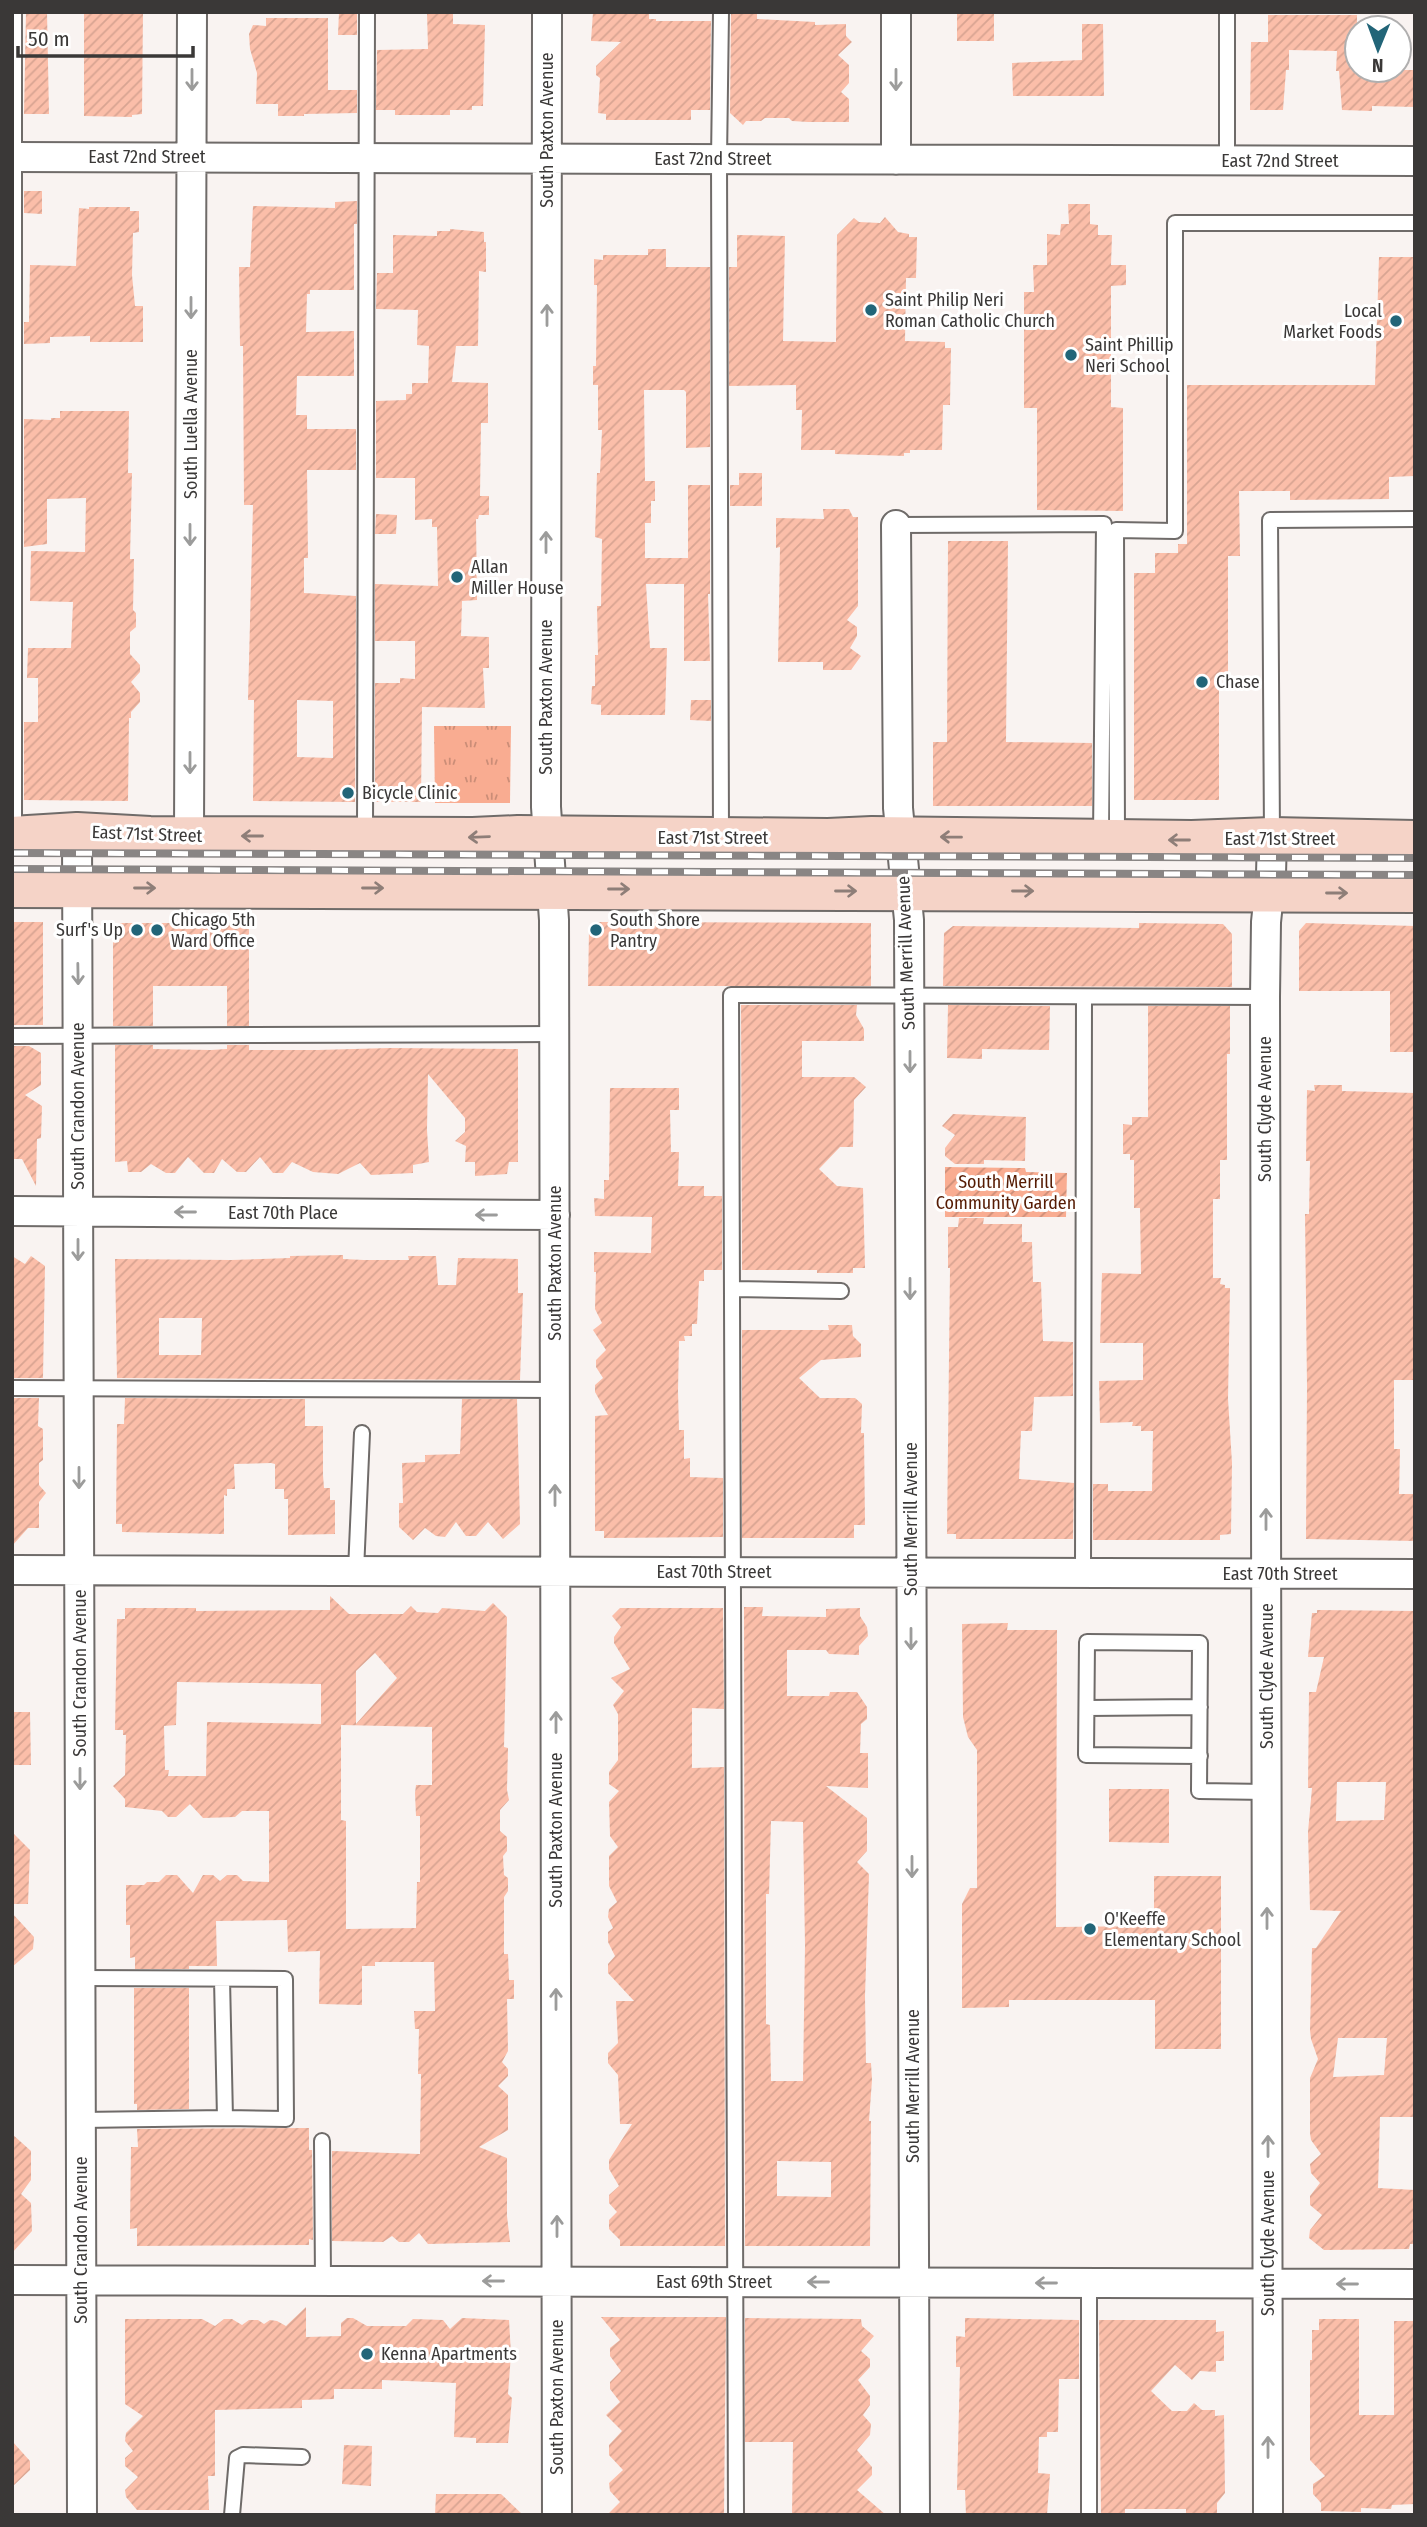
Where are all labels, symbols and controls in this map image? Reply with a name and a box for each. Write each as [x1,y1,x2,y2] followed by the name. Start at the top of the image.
[18,14,192,58] scale bar
[1343,14,1413,84] north arrow
[28,26,70,52] text: 50 m
[536,52,558,208] street label: South Paxton Avenue
[1372,54,1384,77] text: N
[185,69,199,92] one-way arrow
[889,69,903,92] one-way arrow
[88,146,206,168] street label: East 72nd Street
[654,148,772,170] street label: East 72nd Street
[1221,150,1339,172] street label: East 72nd Street
[885,289,1055,332] place label: Saint Philip Neri Roman Catholic Church
[184,296,198,319] one-way arrow
[1283,300,1382,343] place label: Local Market Foods
[863,302,879,318] marker: Saint Philip Neri Roman Catholic Church
[540,304,554,327] one-way arrow
[1388,313,1404,329] marker: Local Market Foods
[1085,334,1174,377] place label: Saint Phillip Neri School
[1063,347,1079,363] marker: Saint Phillip Neri School
[180,349,202,499] street label: South Luella Avenue
[183,524,197,547] one-way arrow
[539,531,553,554] one-way arrow
[471,556,564,599] place label: Allan Miller House
[449,569,465,585] marker: Allan Miller House
[535,619,557,775] street label: South Paxton Avenue
[1216,671,1260,693] place label: Chase
[1194,674,1210,690] marker: Chase
[183,751,197,774] one-way arrow
[362,782,458,804] place label: Bicycle Clinic
[340,785,356,801] marker: Bicycle Clinic
[91,821,203,847] street label: East 71st Street
[658,827,769,849] street label: East 71st Street
[1225,828,1336,850] street label: East 71st Street
[240,829,263,843] one-way arrow
[468,830,491,843] one-way arrow
[940,830,963,844] one-way arrow
[1168,833,1191,847] one-way arrow
[892,876,920,1030] street label: South Merrill Avenue
[133,881,156,895] one-way arrow
[361,882,384,895] one-way arrow
[607,882,630,896] one-way arrow
[835,884,858,898] one-way arrow
[1011,884,1034,898] one-way arrow
[1325,886,1348,900] one-way arrow
[171,909,256,952] place label: Chicago 5th Ward Office
[610,909,700,952] place label: South Shore Pantry
[56,919,123,941] place label: Surf's Up
[129,922,145,938] marker: Surf's Up
[149,922,165,938] marker: Chicago 5th Ward Office
[588,922,604,938] marker: South Shore Pantry
[71,962,85,985] one-way arrow
[67,1022,89,1190] street label: South Crandon Avenue
[1254,1036,1276,1182] street label: South Clyde Avenue
[903,1050,917,1073] one-way arrow
[936,1171,1076,1214] park label: South Merrill Community Garden
[544,1185,566,1341] street label: South Paxton Avenue
[228,1202,338,1224] street label: East 70th Place
[174,1205,197,1219] one-way arrow
[475,1208,498,1222] one-way arrow
[71,1238,85,1261] one-way arrow
[903,1278,917,1301] one-way arrow
[900,1442,922,1596] street label: South Merrill Avenue
[72,1466,86,1489] one-way arrow
[548,1483,562,1506] one-way arrow
[1259,1508,1273,1531] one-way arrow
[656,1561,772,1583] street label: East 70th Street
[1222,1563,1338,1585] street label: East 70th Street
[69,1589,91,1757] street label: South Crandon Avenue
[1256,1603,1278,1749] street label: South Clyde Avenue
[905,1628,918,1651] one-way arrow
[549,1711,563,1734] one-way arrow
[545,1752,567,1908] street label: South Paxton Avenue
[73,1767,87,1790] one-way arrow
[905,1855,919,1878] one-way arrow
[1260,1907,1274,1930] one-way arrow
[1104,1908,1241,1951] place label: O'Keeffe Elementary School
[1082,1921,1098,1937] marker: O'Keeffe Elementary School
[549,1987,563,2010] one-way arrow
[902,2009,924,2163] street label: South Merrill Avenue
[1261,2134,1275,2157] one-way arrow
[70,2156,92,2324] street label: South Crandon Avenue
[1257,2170,1279,2316] street label: South Clyde Avenue
[550,2215,564,2238] one-way arrow
[656,2271,772,2293] street label: East 69th Street
[481,2274,504,2288] one-way arrow
[807,2275,830,2289] one-way arrow
[1034,2276,1057,2290] one-way arrow
[1335,2277,1358,2291] one-way arrow
[546,2319,568,2475] street label: South Paxton Avenue
[381,2343,517,2365] place label: Kenna Apartments
[359,2346,375,2362] marker: Kenna Apartments
[1261,2435,1275,2458] one-way arrow

